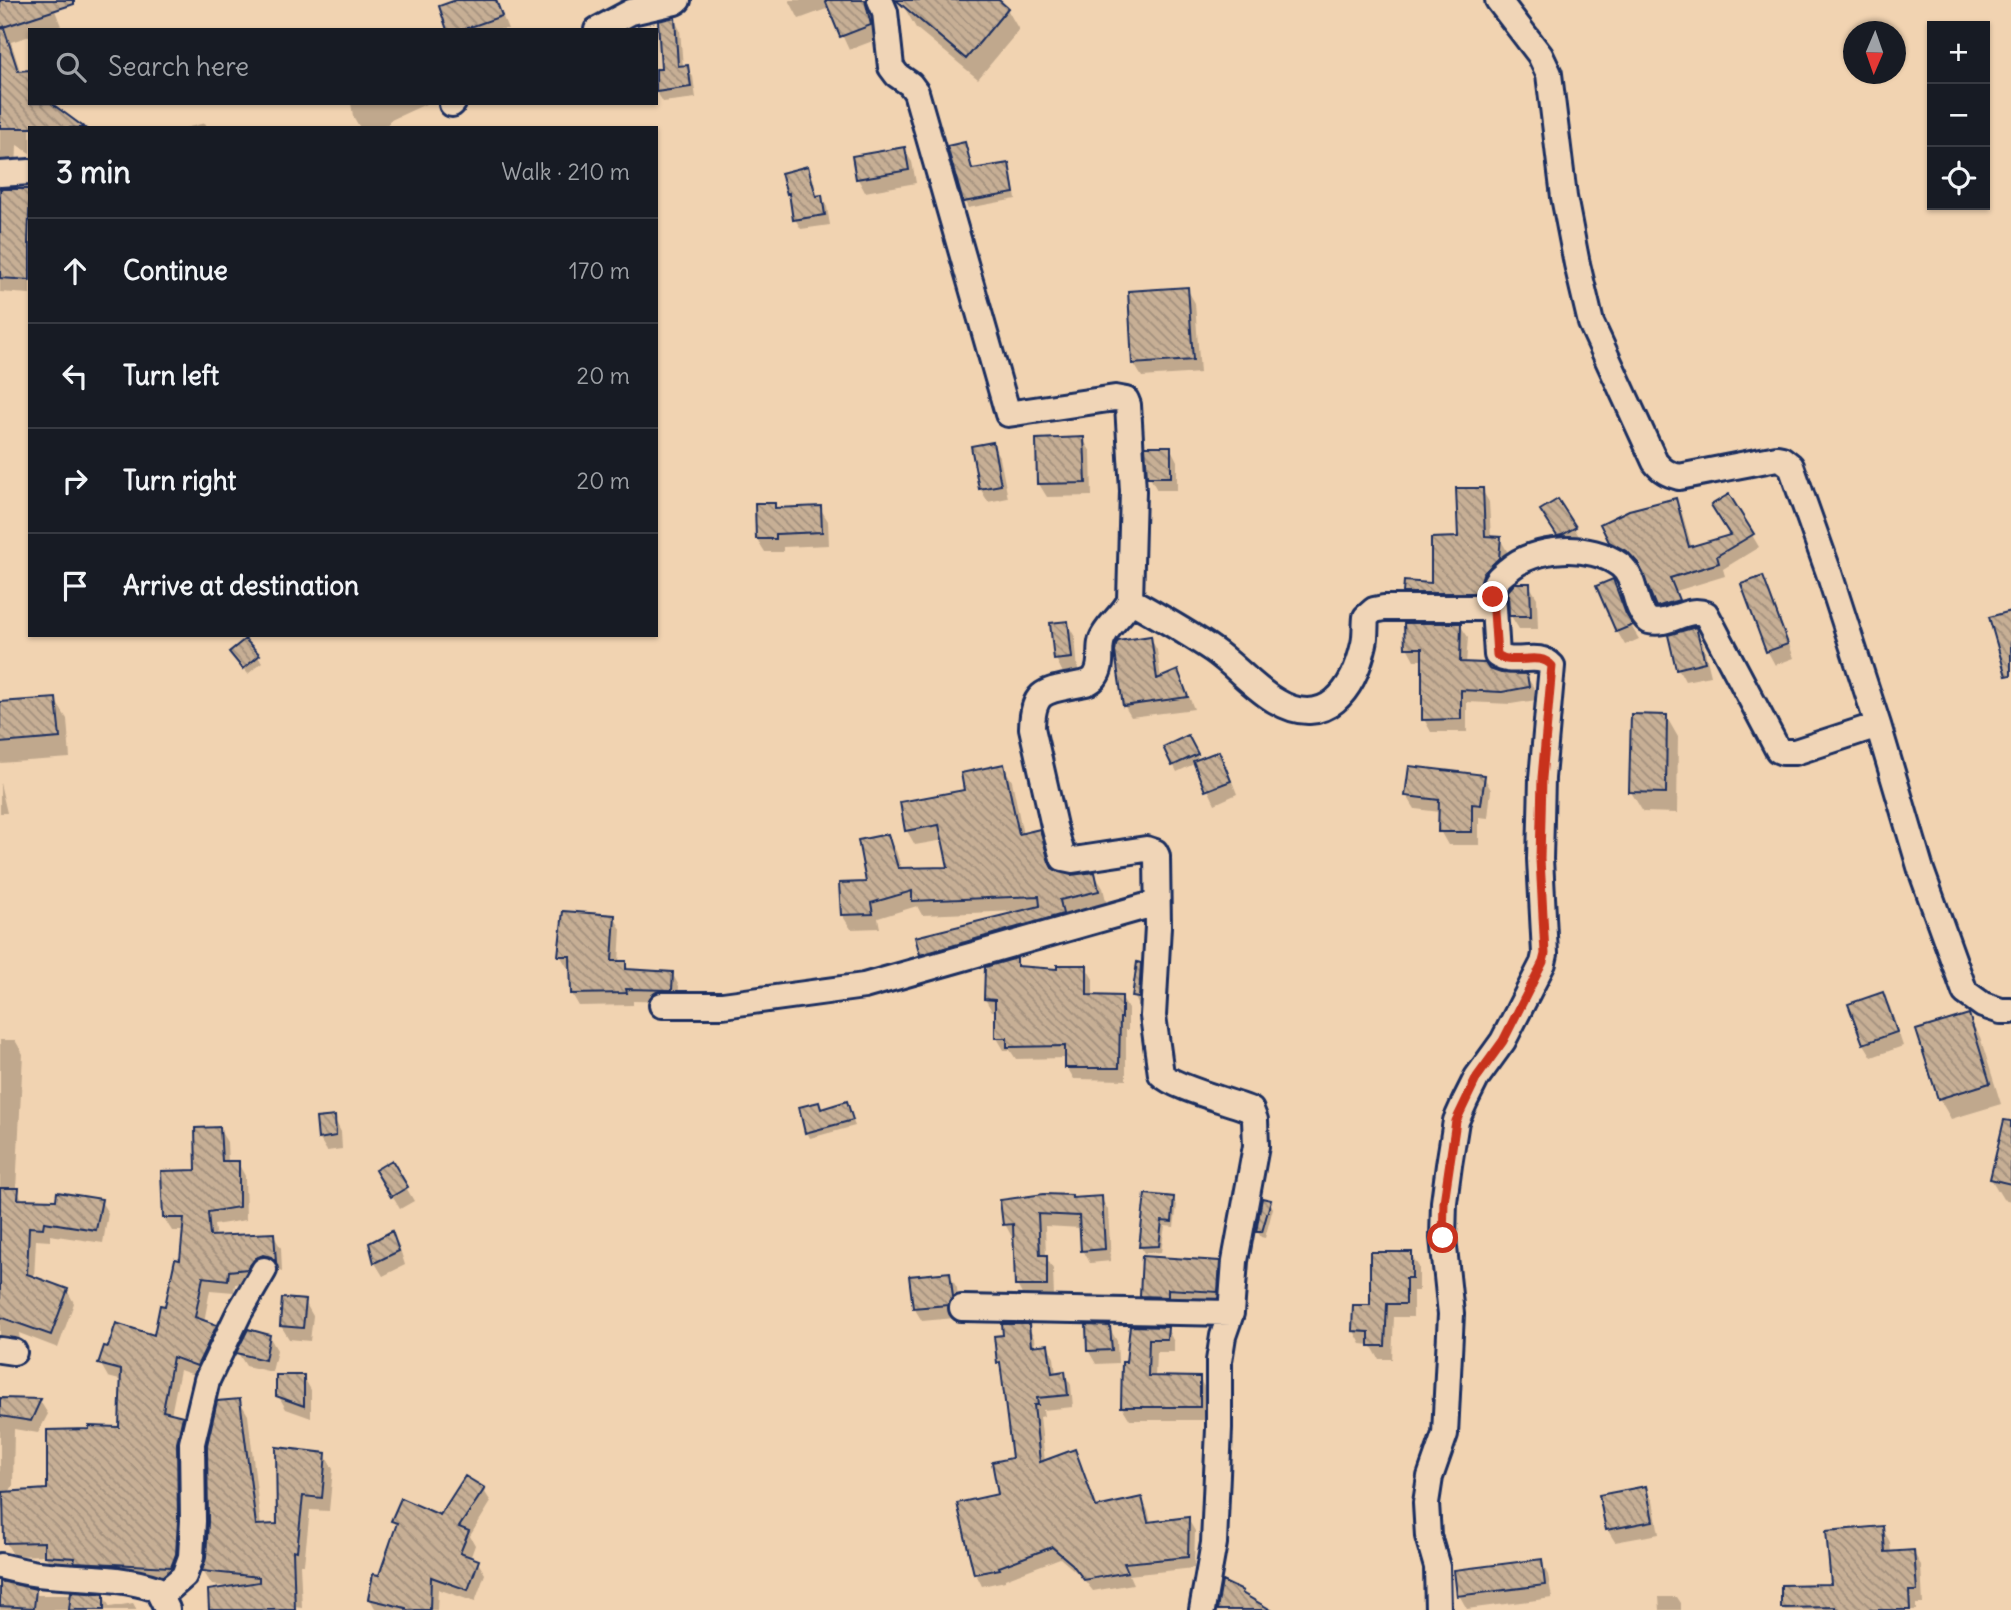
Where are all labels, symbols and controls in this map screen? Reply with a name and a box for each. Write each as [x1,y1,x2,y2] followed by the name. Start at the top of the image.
[1843,21,1906,84] north arrow
[1927,21,1990,210] map controls
[1927,21,1990,84] button: +
[28,28,658,105] search box
[52,48,90,86] icon: search
[108,50,249,83] text: Search here
[1927,84,1990,147] button: −
[1927,147,1990,210] button: locate
[56,153,131,191] text: 3 min
[501,157,630,186] text: Walk · 210 m
[56,252,94,290] icon: ahead
[123,254,228,287] text: Continue
[569,256,630,285] text: 170 m
[56,357,94,395] icon: left
[123,359,219,392] text: Turn left
[577,361,630,390] text: 20 m
[56,462,94,500] icon: right
[123,464,236,497] text: Turn right
[577,466,630,495] text: 20 m
[56,567,94,605] icon: arrive
[123,569,359,602] text: Arrive at destination
[1477,581,1508,612] route end
[1427,1222,1458,1253] route start

